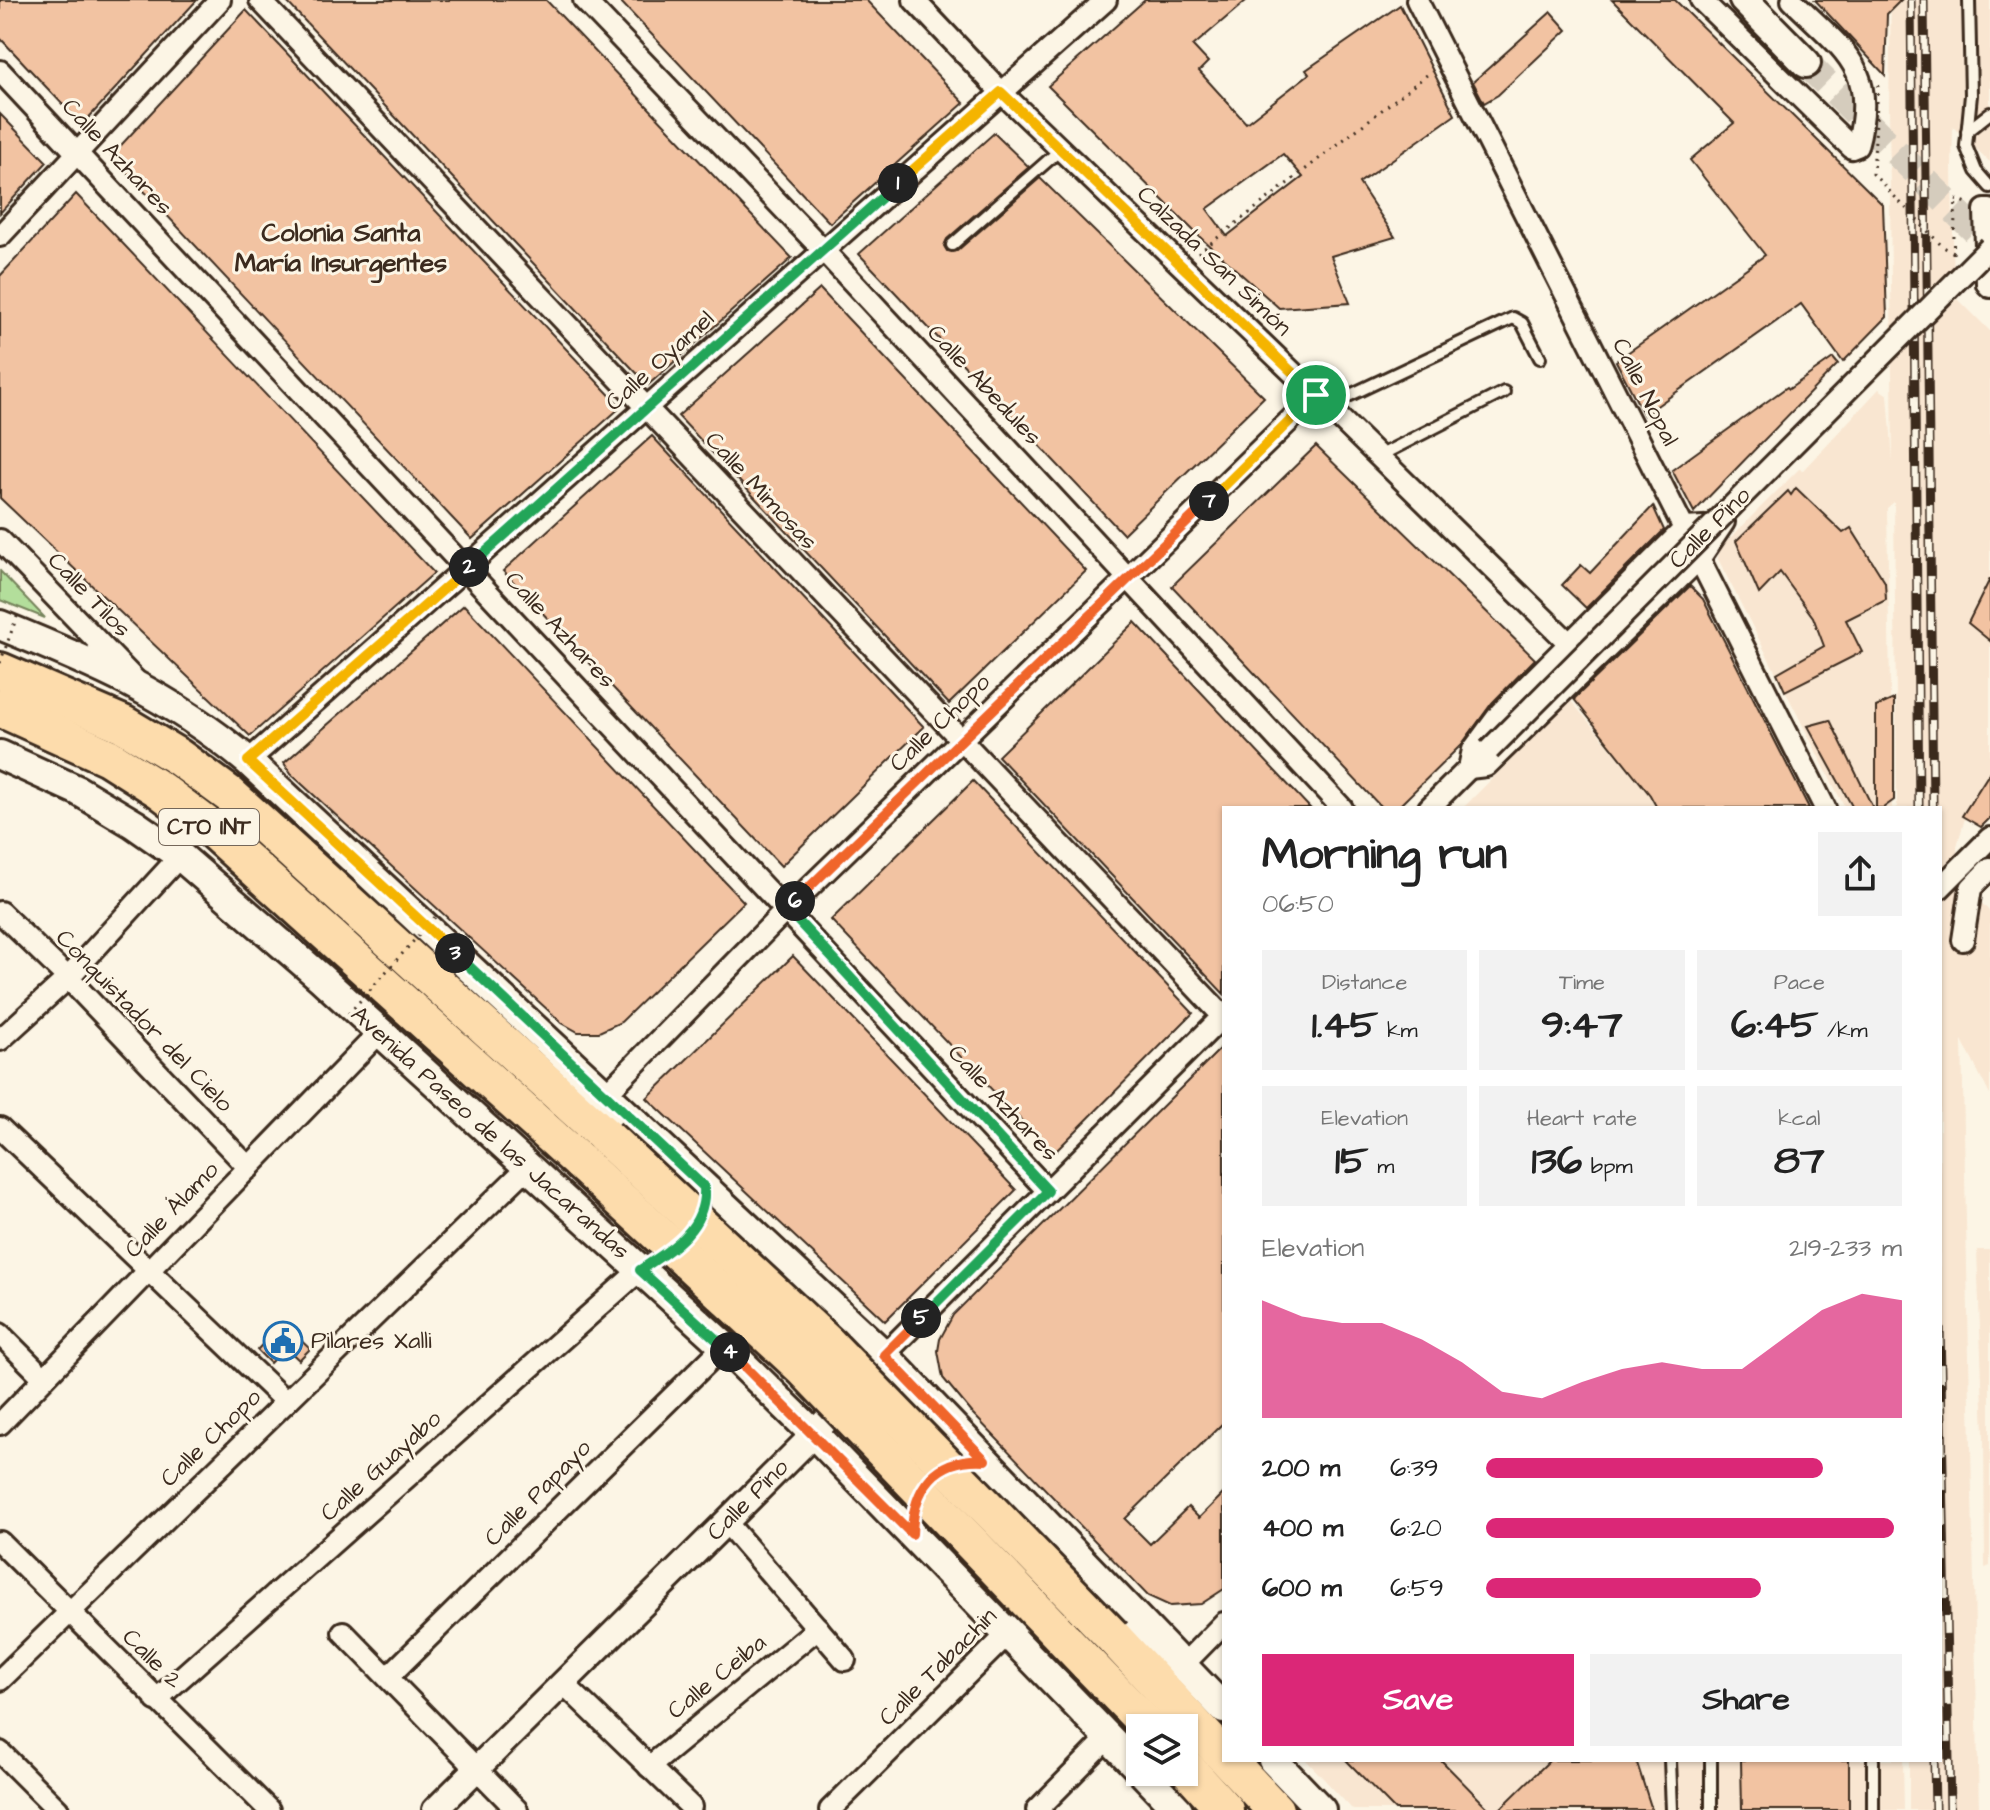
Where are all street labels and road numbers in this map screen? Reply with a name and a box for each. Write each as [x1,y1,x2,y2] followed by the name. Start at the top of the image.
[54,91,180,223] street label: Calle Azhares
[1129,178,1299,344] street label: Calzada San Simón
[598,303,723,420] street label: Calle Oyamel
[919,317,1049,453] street label: Calle Abedules
[1603,332,1687,452] street label: Calle Nopal
[697,424,825,558] street label: Calle Mimosas
[1661,479,1759,577] street label: Calle Pino
[40,545,138,645] street label: Calle Tilos
[497,564,623,696] street label: Calle Azhares
[882,666,998,780] street label: Calle Chopo
[159,809,259,845] road number: CTO INT
[47,922,241,1121] street label: Conquistador del Cielo
[343,998,637,1268] street label: Avenida Paseo de las Jacarandas
[940,1037,1066,1169] street label: Calle Azhares
[117,1154,227,1266] street label: Calle Álamo
[153,1381,269,1495] street label: Calle Chopo
[313,1402,450,1530] street label: Calle Guayabo
[477,1431,600,1555] street label: Calle Papayo
[699,1451,797,1549] street label: Calle Pino
[871,1600,1005,1734] street label: Calle Tabachin
[114,1621,190,1697] street label: Calle 2
[660,1626,774,1728] street label: Calle Ceiba

